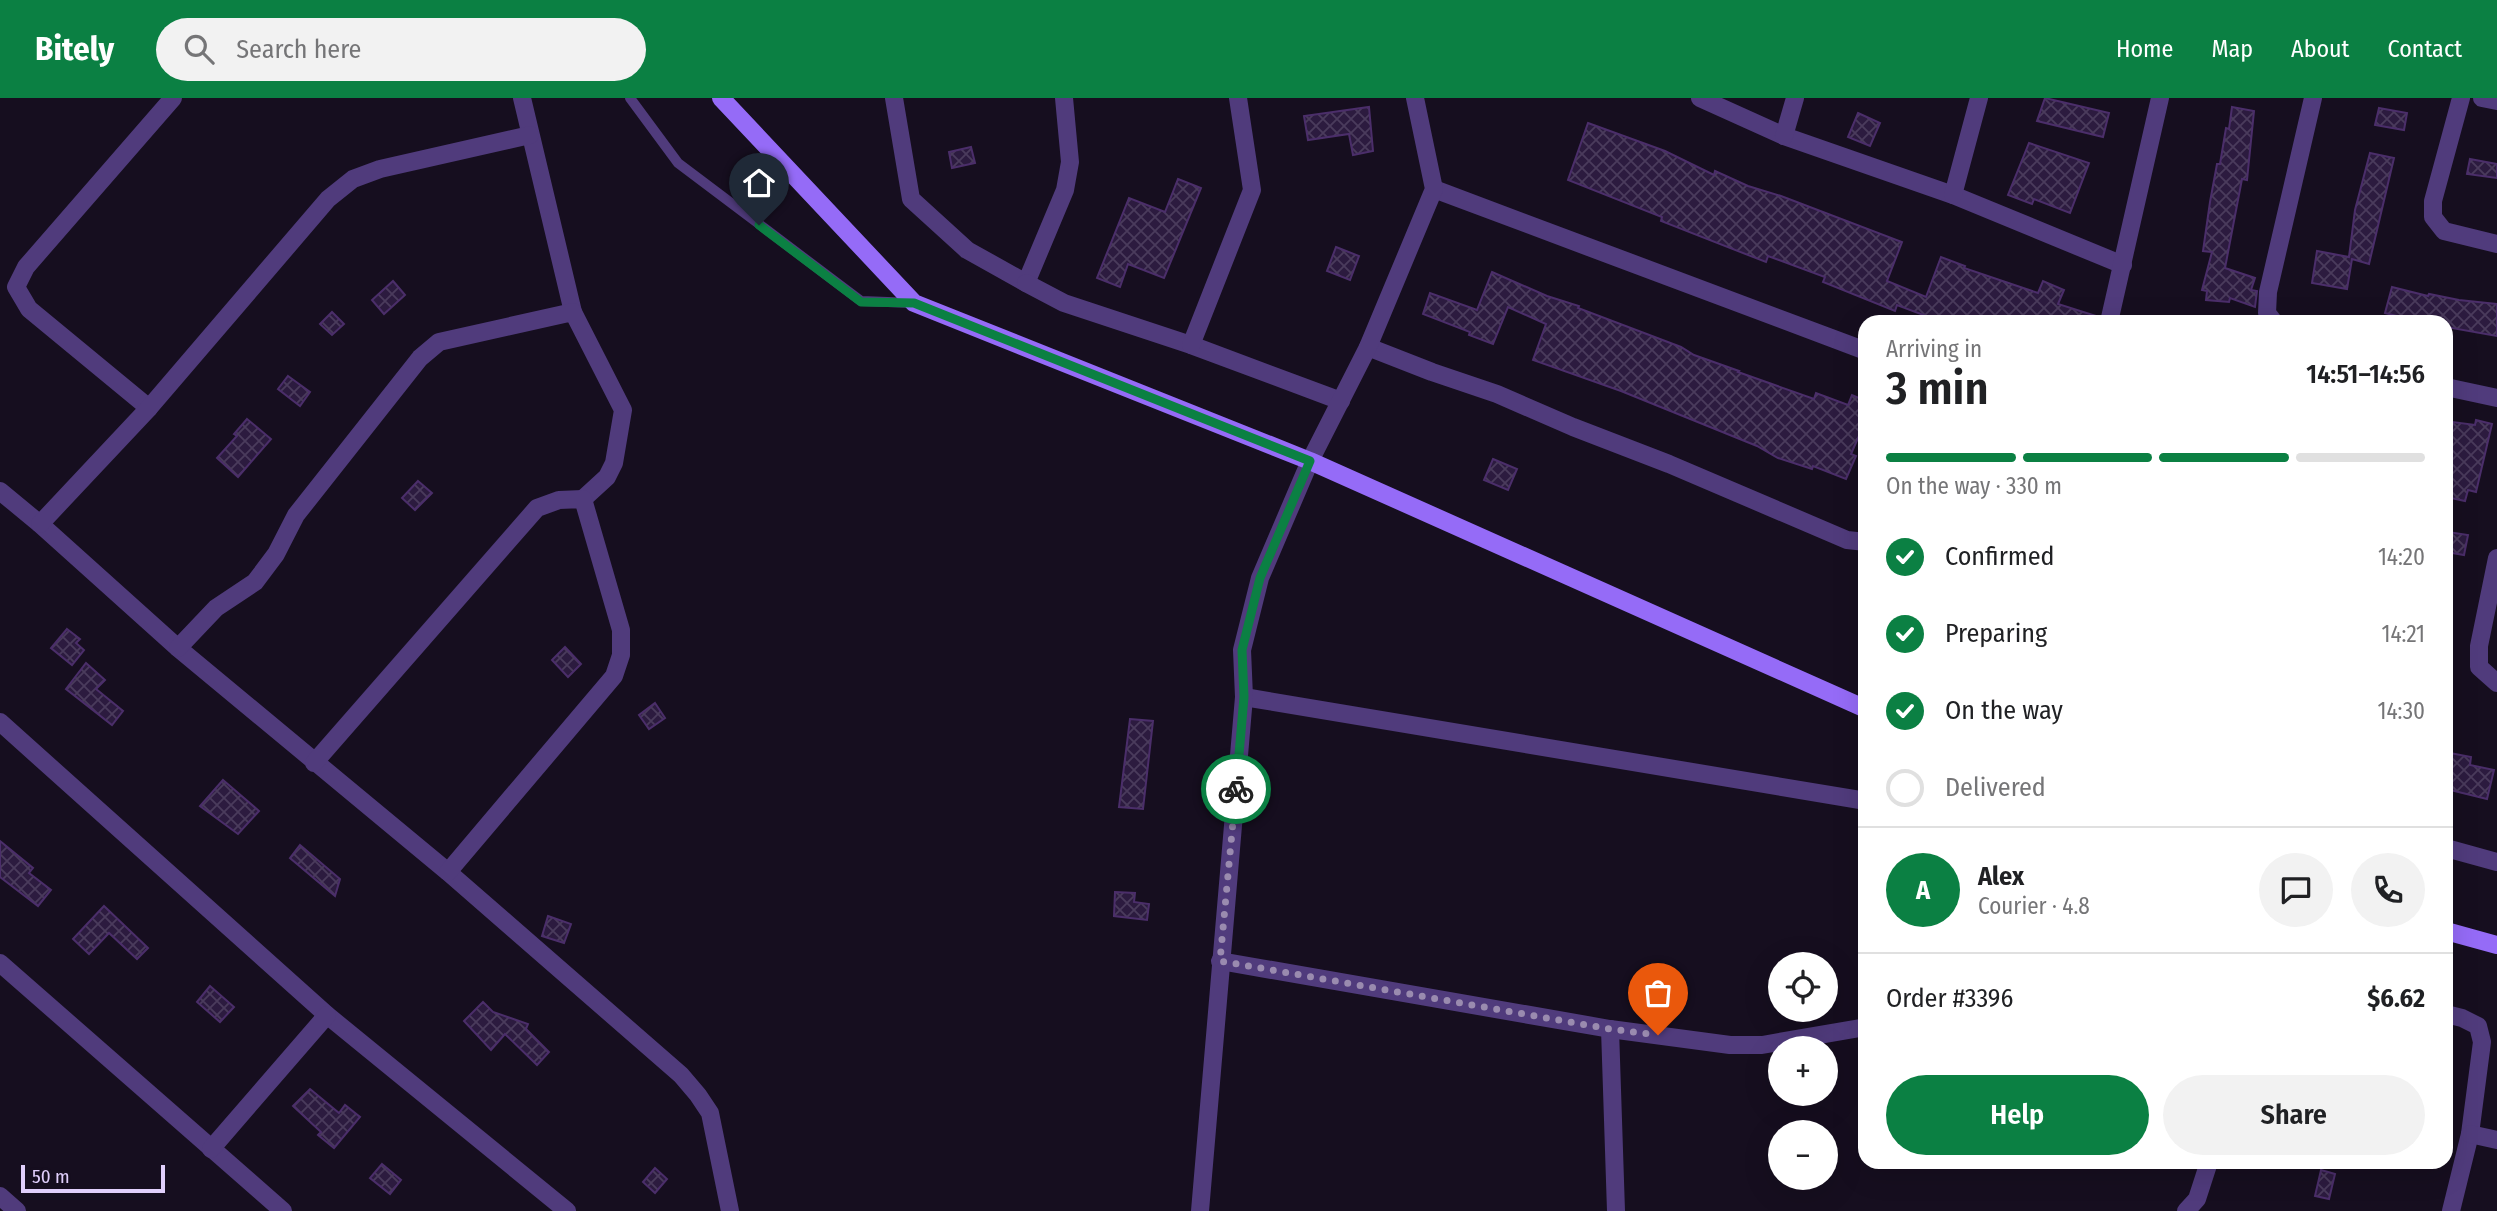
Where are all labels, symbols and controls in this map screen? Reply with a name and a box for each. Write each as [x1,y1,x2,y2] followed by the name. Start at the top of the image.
[156,18,646,81] search box
[35,29,114,69] text: Bitely
[180,30,218,68] icon: search
[236,34,361,65] text: Search here
[2116,35,2173,63] text: Home
[2211,35,2253,63] text: Map
[2291,35,2349,63] text: About
[2387,35,2462,63] text: Contact
[729,153,789,225] pin
[740,164,778,202] icon: home
[1886,335,1982,363] text: Arriving in
[2306,359,2425,390] text: 14:51–14:56
[1886,361,1989,416] text: 3 min
[1886,472,2062,500] text: On the way · 330 m
[1886,538,1924,576] icon: check
[1945,541,2055,572] text: Confirmed
[2378,543,2425,571] text: 14:20
[1886,615,1924,653] icon: check
[1945,618,2047,649] text: Preparing
[2381,620,2425,648] text: 14:21
[1886,692,1924,730] icon: check
[1945,695,2063,726] text: On the way
[2377,697,2425,725] text: 14:30
[1201,754,1271,824] courier
[1217,770,1255,808] icon: bike
[1945,772,2046,803] text: Delivered
[2259,853,2333,927] button: chat
[2351,853,2425,927] button: phone
[1978,861,2024,892] text: Alex
[1916,875,1930,906] text: A
[1978,892,2090,920] text: Courier · 4.8
[1768,952,1838,1190] map controls
[1768,952,1838,1022] button: locate
[1628,963,1688,1035] pin
[1639,974,1677,1012] icon: bag
[1886,983,2013,1014] text: Order #3396
[2367,983,2425,1014] text: $6.62
[1768,1036,1838,1106] button: +
[1886,1075,2149,1155] button: Help
[2163,1075,2425,1155] button: Share
[1768,1120,1838,1190] button: −
[21,1162,164,1194] scale bar
[32,1165,70,1188] text: 50 m

